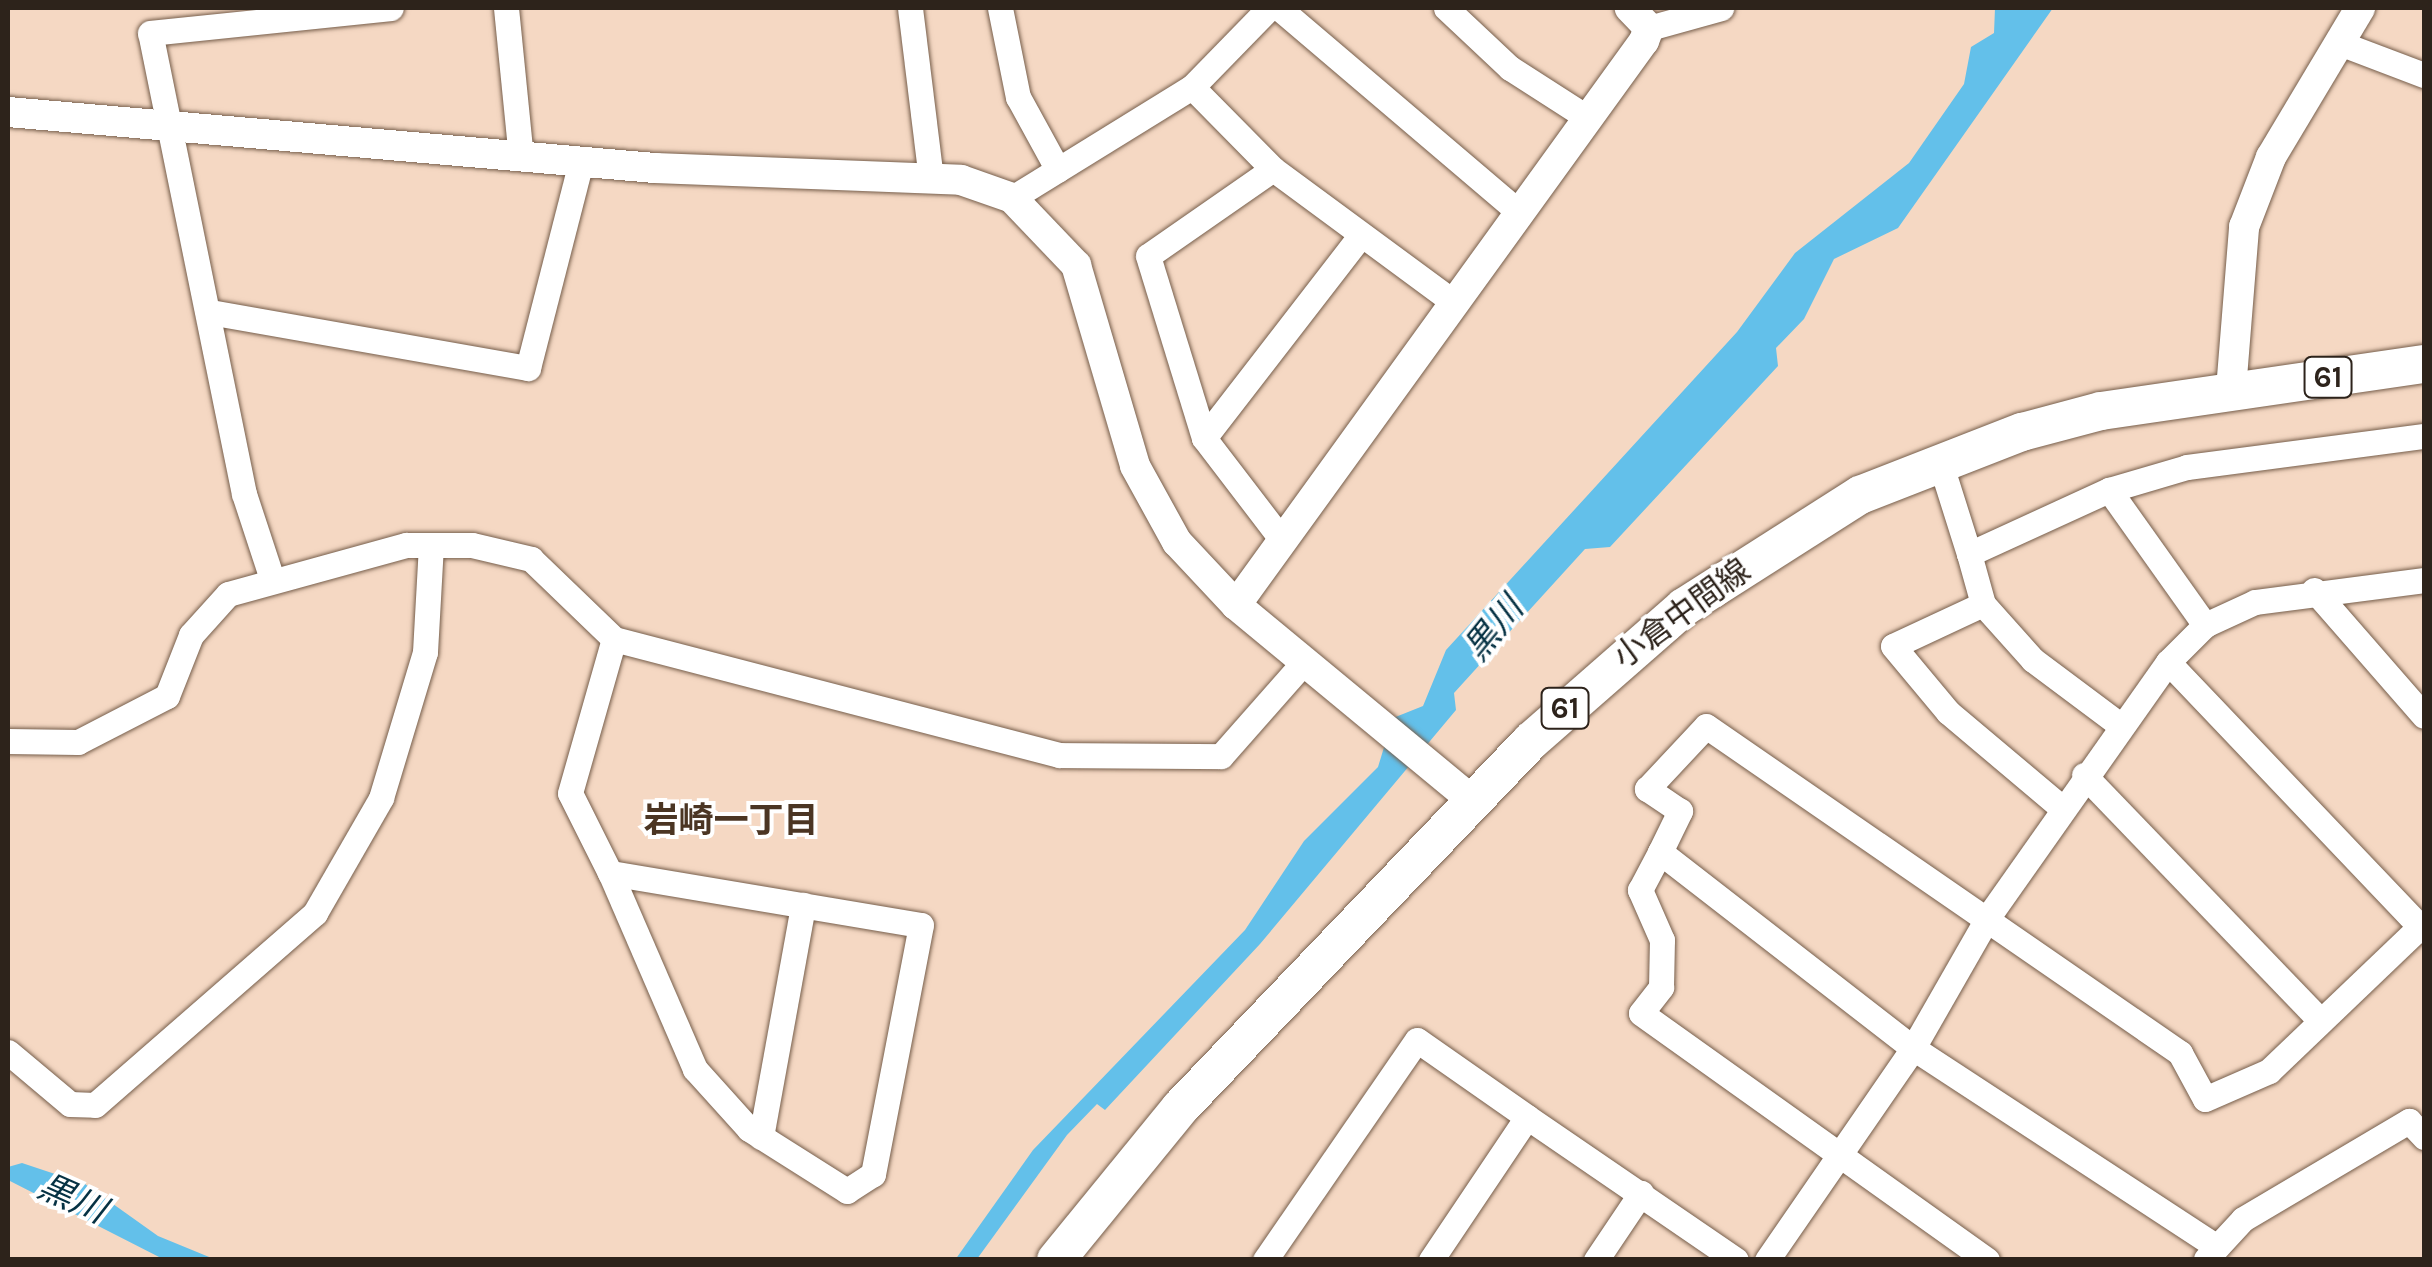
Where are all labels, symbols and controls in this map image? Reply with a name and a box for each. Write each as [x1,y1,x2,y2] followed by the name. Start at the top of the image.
[2303,352,2353,402] road number: 61
[1606,551,1758,677] street label: 小倉中間線
[1456,589,1532,669] water label: 黒川
[1540,683,1590,733] road number: 61
[644,800,818,842] district label: 岩崎一丁目
[31,1166,113,1232] water label: 黒川

